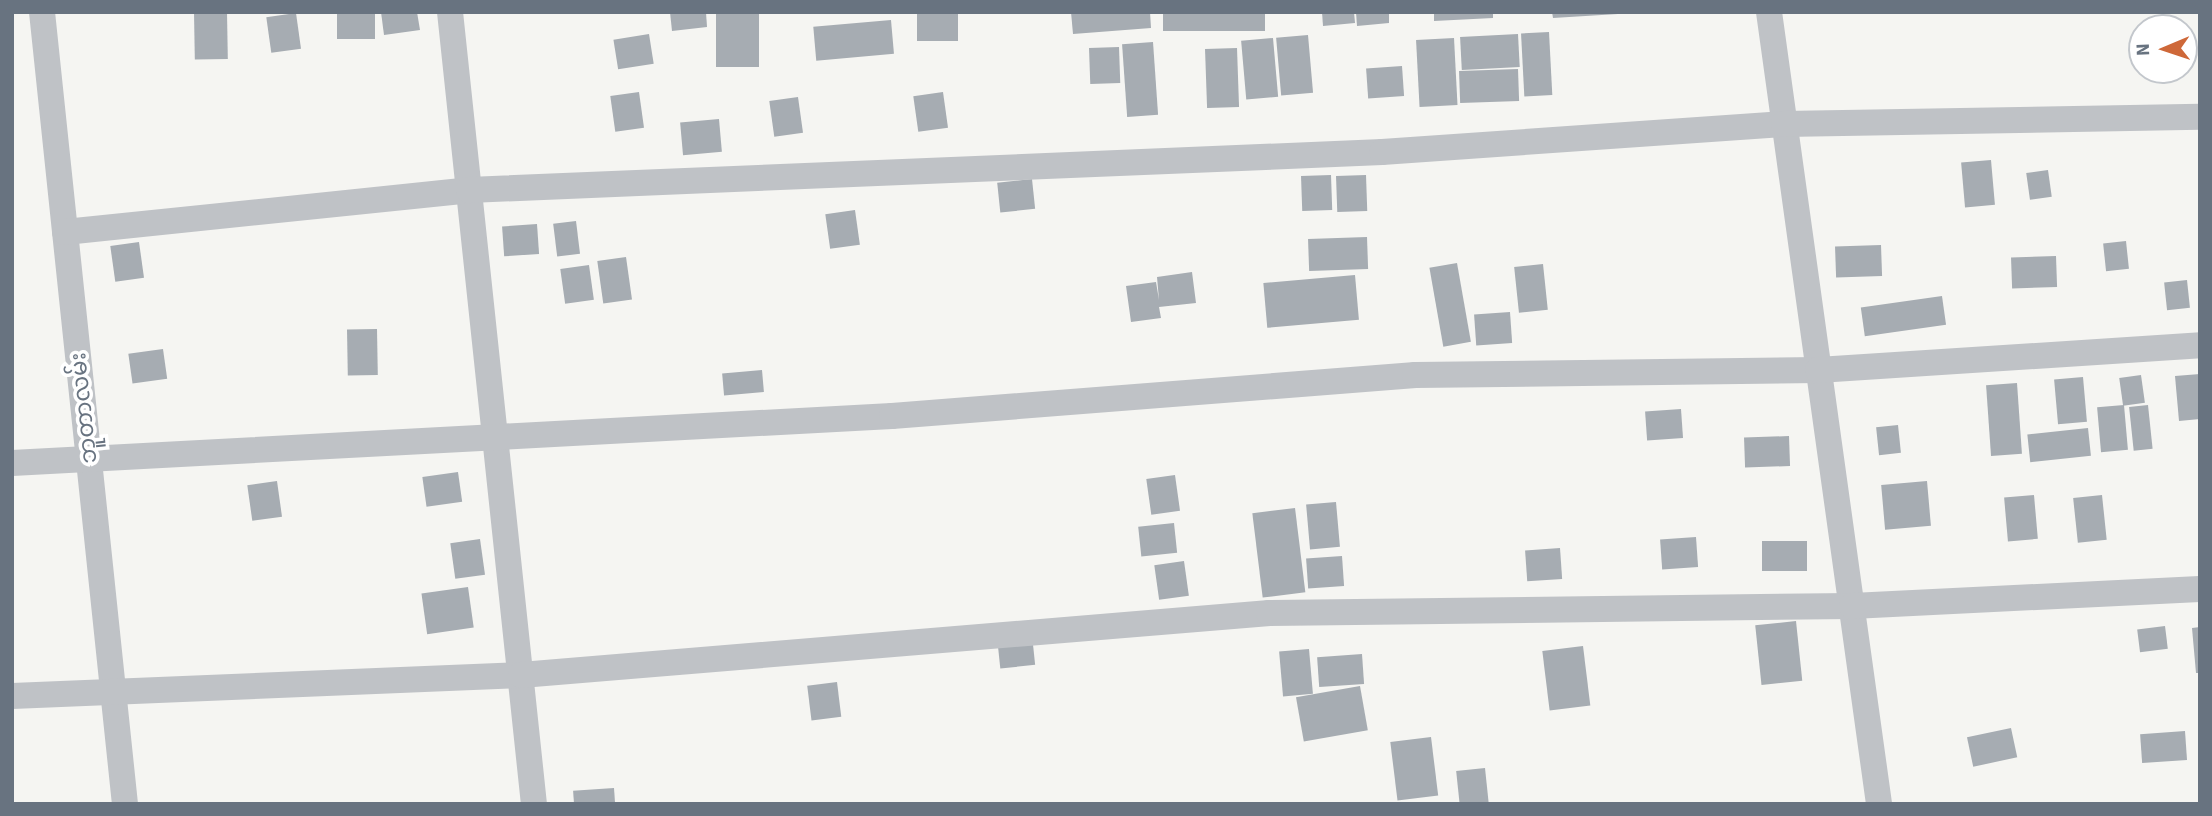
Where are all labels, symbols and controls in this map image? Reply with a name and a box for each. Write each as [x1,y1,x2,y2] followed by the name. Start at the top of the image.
[2128,14,2198,84] north arrow
[2130,43,2157,56] text: N
[64,351,104,465] street label: ဘူတာလမ်း

